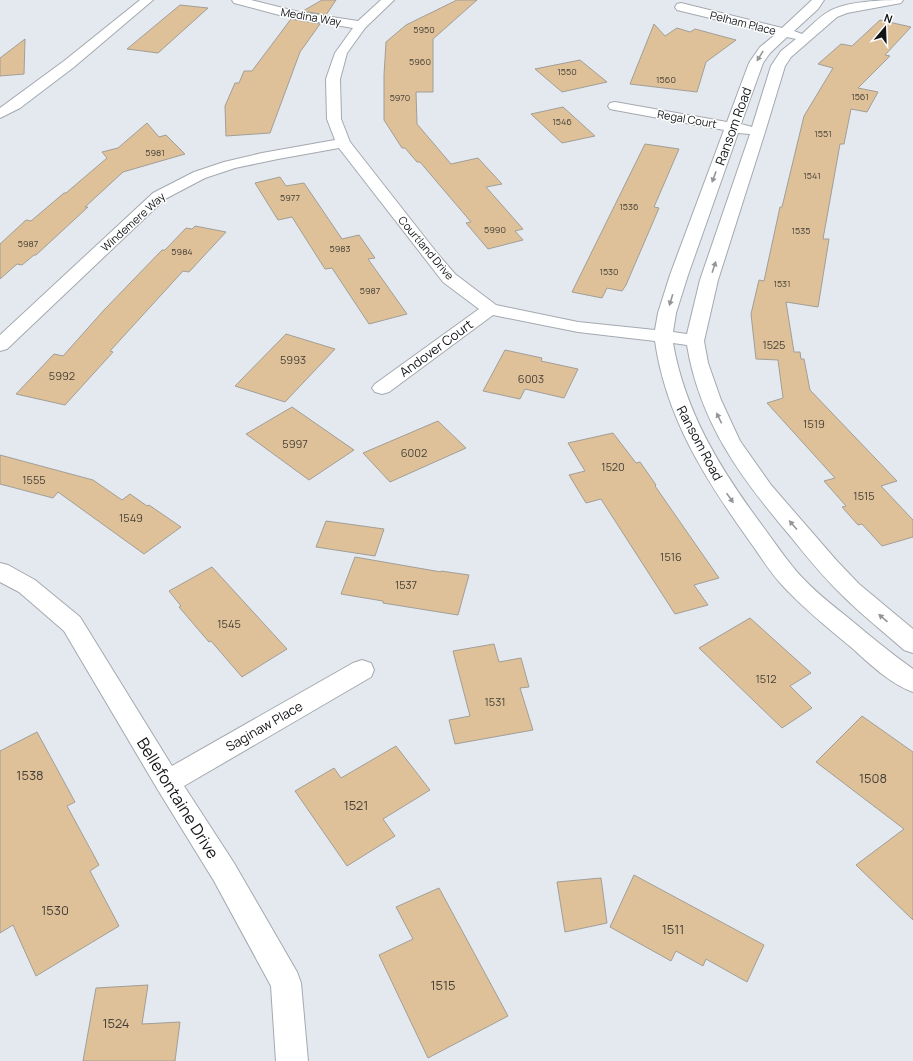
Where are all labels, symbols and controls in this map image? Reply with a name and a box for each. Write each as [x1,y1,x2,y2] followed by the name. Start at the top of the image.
[280,4,343,29] street label: Medina Way
[709,7,778,38] street label: Pelham Place
[865,8,905,48] north arrow
[882,10,895,26] text: N
[413,23,435,36] house number: 5950
[757,50,764,62] one-way arrow
[409,55,431,68] house number: 5960
[557,65,577,78] house number: 1550
[656,73,676,86] house number: 1560
[711,84,755,168] street label: Ransom Road
[851,90,869,103] house number: 1561
[390,91,410,104] house number: 5970
[656,106,718,131] street label: Regal Court
[552,115,572,128] house number: 1546
[814,127,832,140] house number: 1551
[145,146,165,159] house number: 5981
[803,169,821,182] house number: 1541
[711,172,717,184] one-way arrow
[97,189,168,254] street label: Windemere Way
[280,191,300,204] house number: 5977
[619,200,639,213] house number: 1536
[395,213,458,283] street label: Courtland Drive
[484,223,506,236] house number: 5990
[792,224,810,237] house number: 1535
[18,237,39,250] house number: 5987
[330,242,351,255] house number: 5983
[171,245,193,258] house number: 5984
[711,260,717,272] one-way arrow
[599,265,619,278] house number: 1530
[773,277,791,290] house number: 1531
[360,284,381,297] house number: 5987
[668,294,674,306] one-way arrow
[396,315,476,381] street label: Andover Court
[763,337,785,352] house number: 1525
[280,352,306,367] house number: 5993
[49,368,75,383] house number: 5992
[518,371,544,386] house number: 6003
[673,403,727,483] street label: Ransom Road
[716,413,722,424] one-way arrow
[803,416,825,431] house number: 1519
[282,436,308,451] house number: 5997
[401,445,427,460] house number: 6002
[601,459,625,474] house number: 1520
[22,472,46,487] house number: 1555
[853,488,875,503] house number: 1515
[726,493,734,503] one-way arrow
[119,510,143,525] house number: 1549
[788,519,797,530] one-way arrow
[660,549,682,564] house number: 1516
[395,577,417,592] house number: 1537
[878,613,889,622] one-way arrow
[217,616,241,631] house number: 1545
[755,671,777,686] house number: 1512
[484,694,506,709] house number: 1531
[222,697,306,755] street label: Saginaw Place
[132,733,224,863] street label: Bellefontaine Drive
[16,766,44,784] house number: 1538
[859,769,887,787] house number: 1508
[344,796,368,814] house number: 1521
[41,901,69,919] house number: 1530
[662,920,684,938] house number: 1511
[430,976,456,994] house number: 1515
[102,1014,130,1032] house number: 1524

